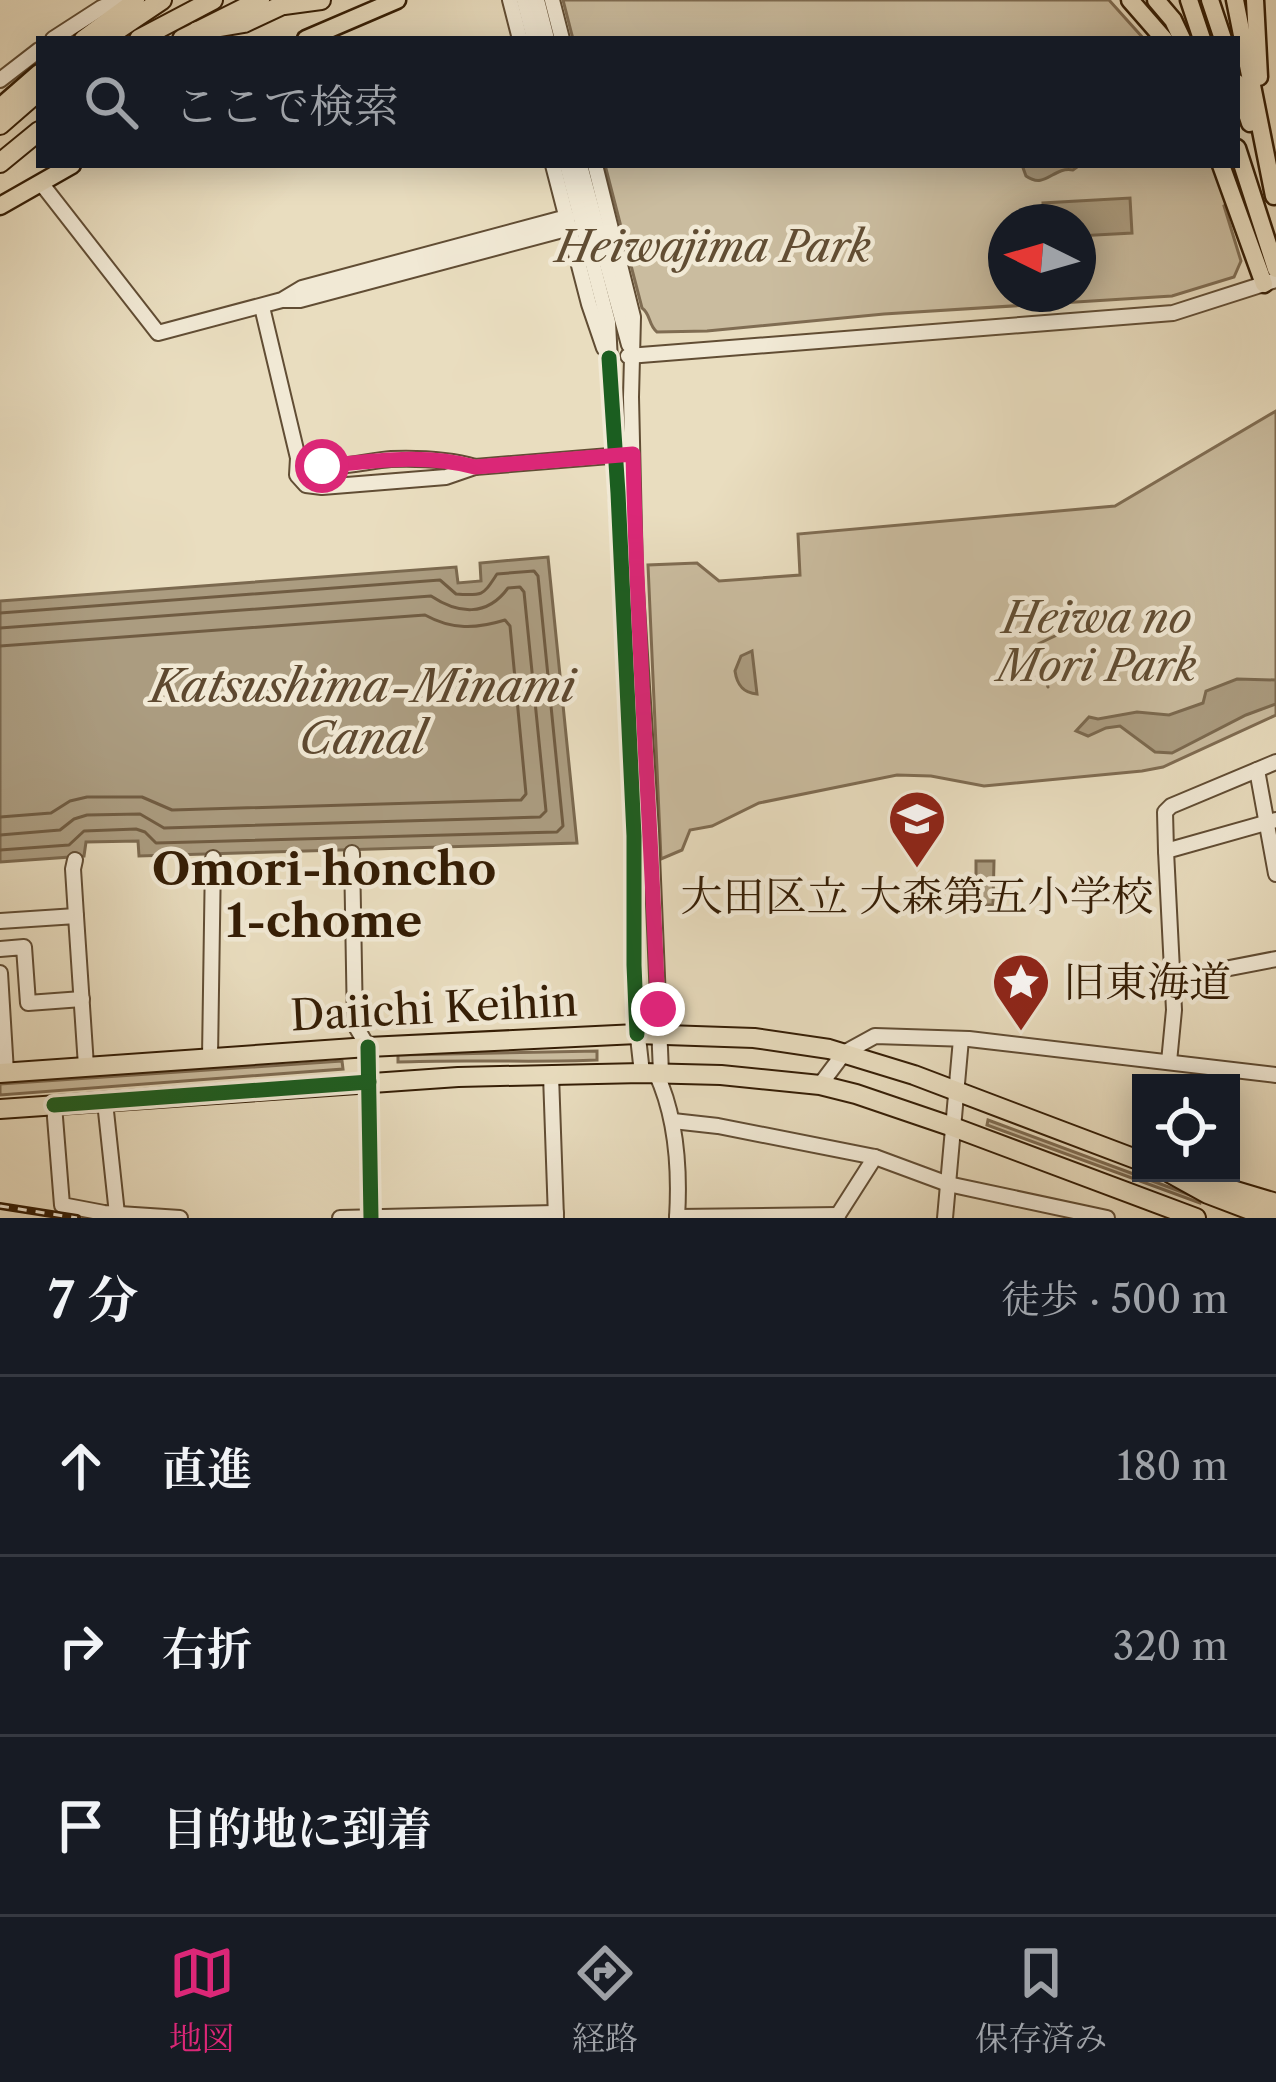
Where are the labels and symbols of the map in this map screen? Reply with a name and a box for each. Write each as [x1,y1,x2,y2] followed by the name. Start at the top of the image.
[988,204,1096,312] north arrow
[552,221,871,273] park label: Heiwajima Park
[295,439,349,493] route start
[993,592,1196,692] park label: Heiwa no Mori Park
[147,658,579,766] water label: Katsushima-Minami Canal
[886,788,948,870] school or university icon: 大田区立 大森第五小学校
[152,841,496,949] district label: Omori-honcho 1-chome
[680,870,1154,922] place label: 大田区立 大森第五小学校
[990,951,1052,1033] place icon: 旧東海道
[1063,956,1231,1008] place label: 旧東海道
[289,975,579,1041] street label: Daiichi Keihin
[631,982,685,1036] route end

